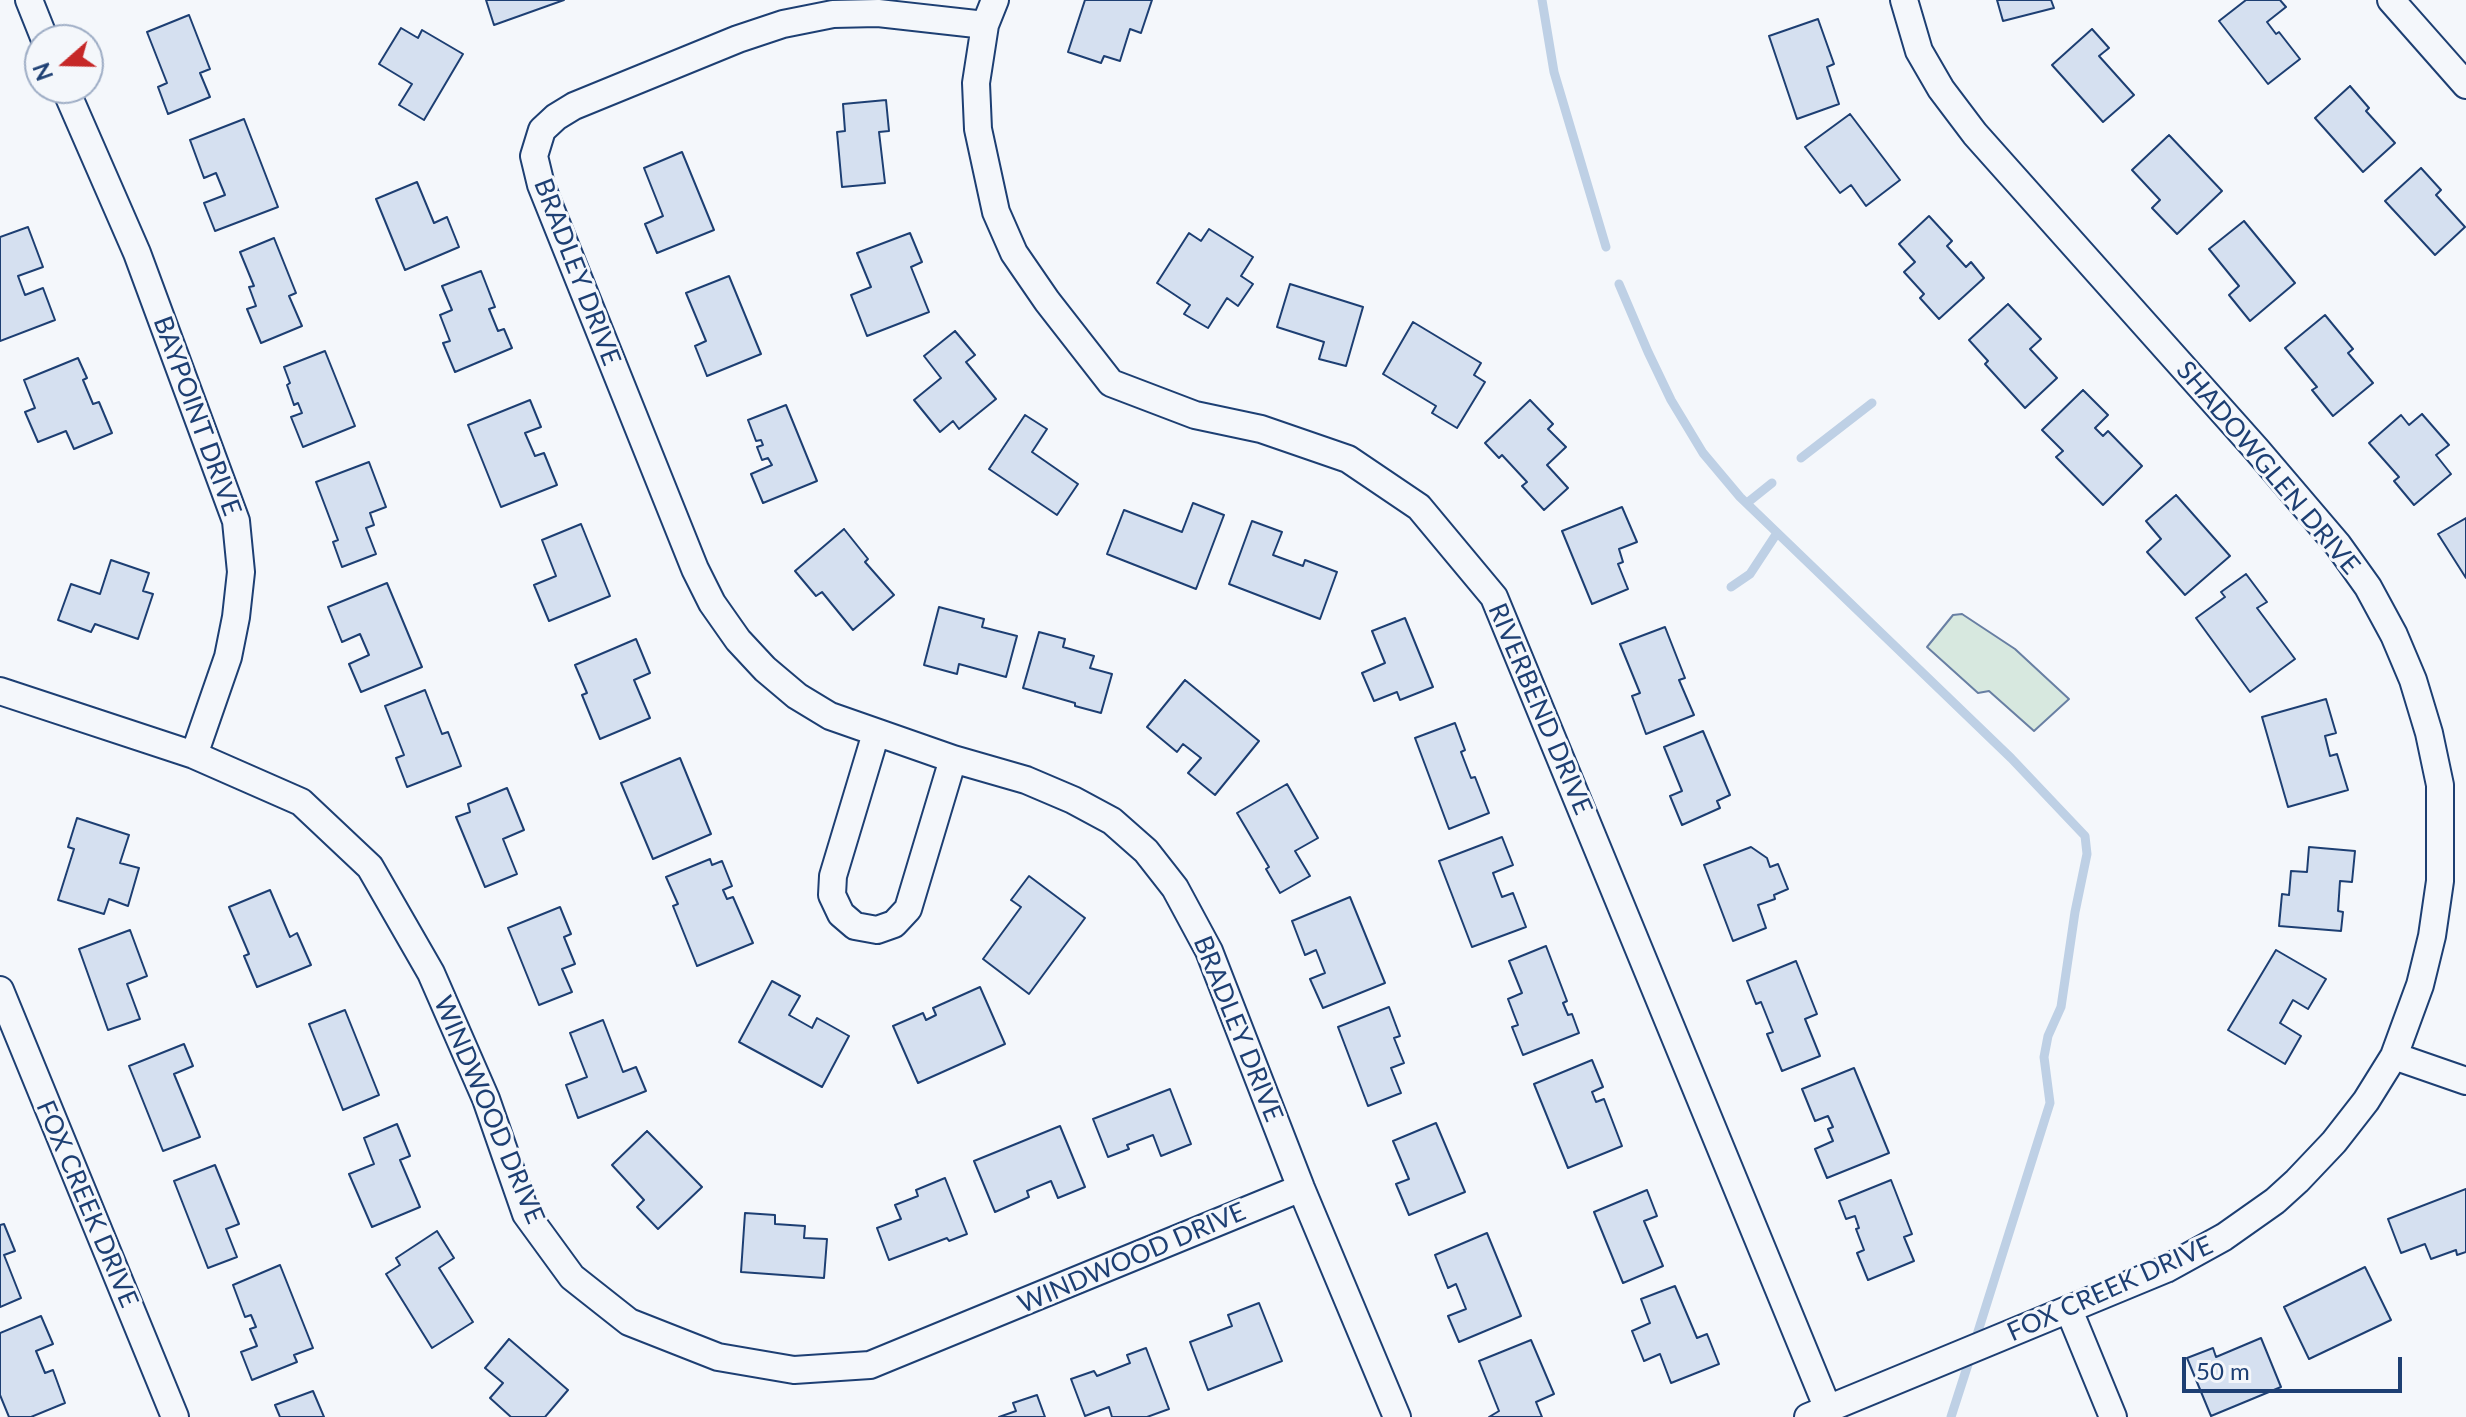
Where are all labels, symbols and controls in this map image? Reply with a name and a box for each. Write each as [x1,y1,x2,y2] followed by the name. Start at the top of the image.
[24,24,104,104] north arrow
[27,59,58,84] text: N
[527,174,627,370] street label: BRADLEY DRIVE
[146,312,248,520] street label: BAYPOINT DRIVE
[2170,355,2366,581] street label: SHADOWGLEN DRIVE
[1481,599,1599,819] street label: RIVERBEND DRIVE
[1187,932,1289,1126] street label: BRADLEY DRIVE
[427,991,551,1229] street label: WINDWOOD DRIVE
[29,1096,145,1312] street label: FOX CREEK DRIVE
[1013,1196,1251,1320] street label: WINDWOOD DRIVE
[2002,1230,2218,1348] street label: FOX CREEK DRIVE
[2186,1341,2406,1391] scale bar
[2196,1356,2250,1385] text: 50 m

